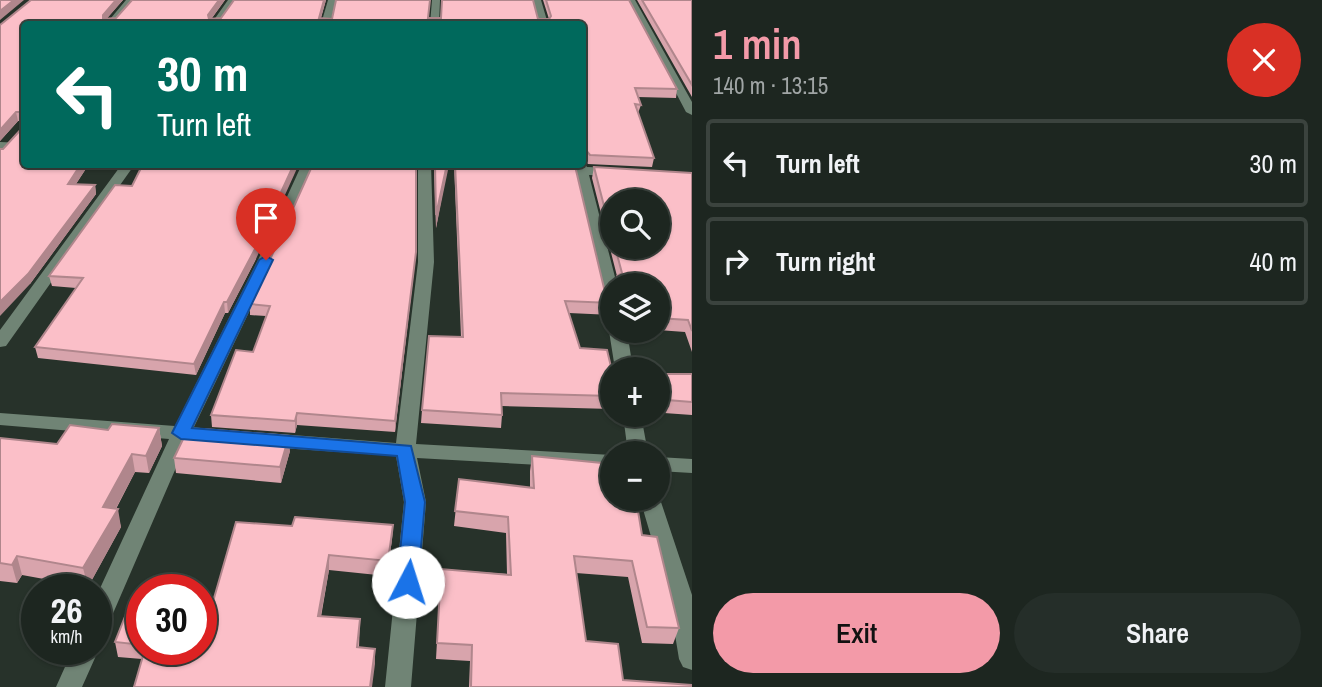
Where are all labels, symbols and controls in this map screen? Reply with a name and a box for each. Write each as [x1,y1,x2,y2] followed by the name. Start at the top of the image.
[713,16,802,72] text: 1 min
[1227,23,1301,97] button: close
[157,40,249,106] text: 30 m
[42,49,133,140] icon: left
[713,70,828,101] text: 140 m · 13:15
[157,103,251,146] text: Turn left
[717,144,755,182] icon: left
[776,146,860,181] text: Turn left
[1250,146,1297,181] text: 30 m
[236,188,296,260] pin
[600,189,670,511] map controls
[600,189,670,259] button: search
[247,199,285,237] icon: arrive
[717,242,755,280] icon: right
[776,244,875,279] text: Turn right
[1250,244,1297,279] text: 40 m
[600,273,670,343] button: layers
[600,357,670,427] button: +
[600,441,670,511] button: −
[371,545,445,619] position arrow
[126,574,217,665] speed limit sign: 30
[51,587,82,634] text: 26
[713,593,1000,673] button: Exit
[1014,593,1301,673] button: Share
[51,624,83,649] text: km/h

